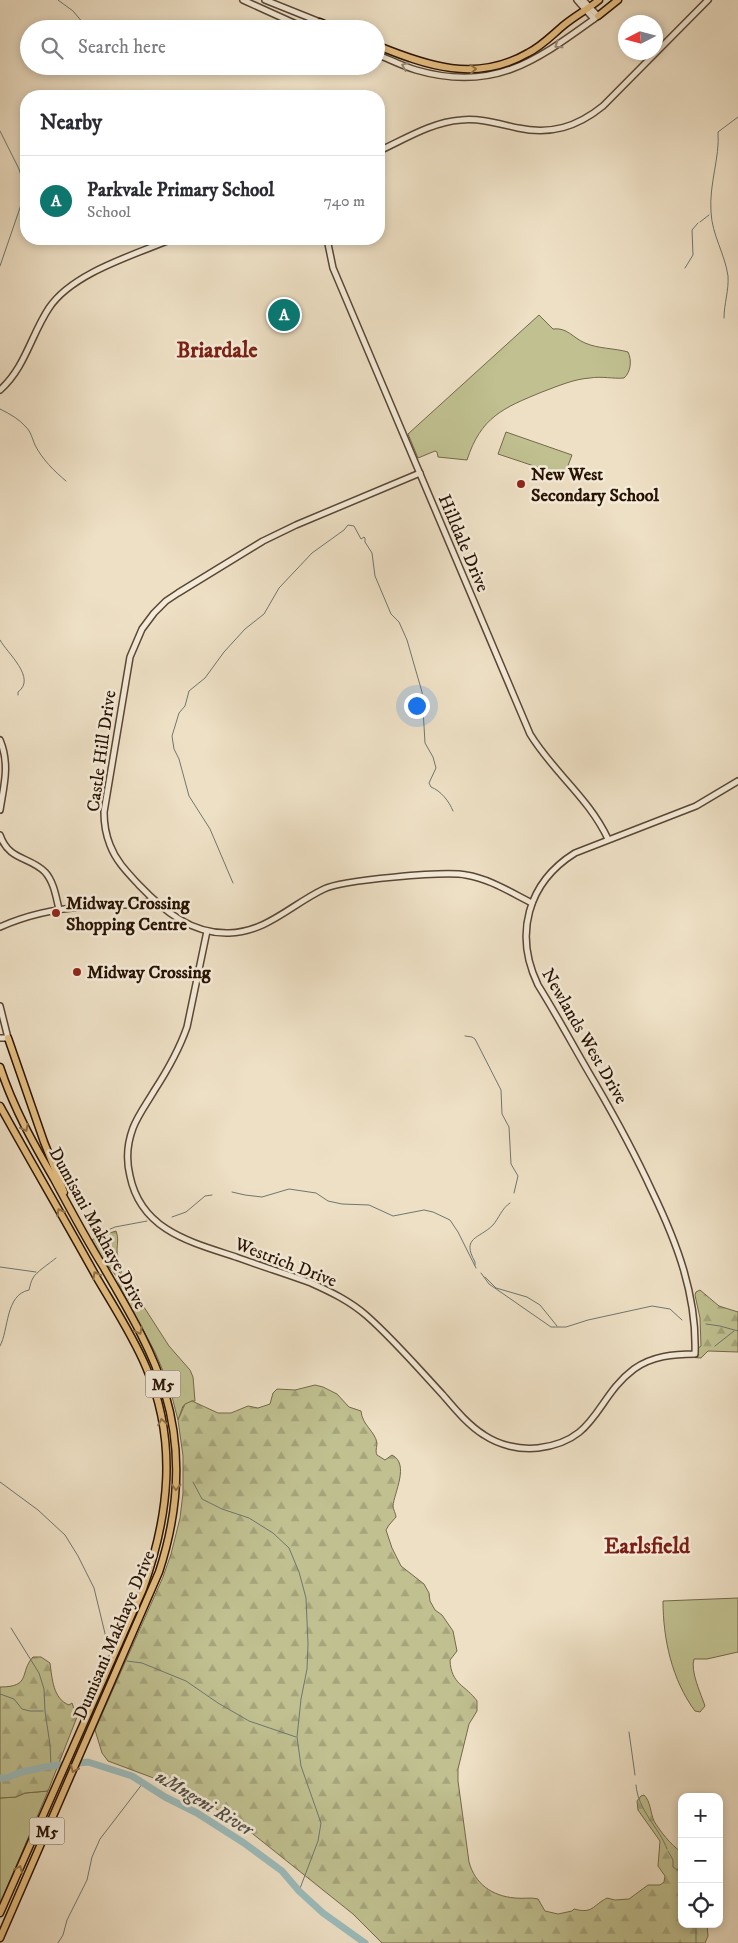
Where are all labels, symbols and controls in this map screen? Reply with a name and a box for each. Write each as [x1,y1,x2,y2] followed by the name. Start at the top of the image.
[618,15,663,60] north arrow
[20,20,385,75] search box
[38,34,66,62] icon: search
[78,36,166,59] text: Search here
[555,38,564,48] one-way arrow
[401,61,410,72] one-way arrow
[470,63,478,74] one-way arrow
[40,110,102,136] text: Nearby
[87,179,274,202] text: Parkvale Primary School
[51,191,61,211] text: A
[324,191,365,211] text: 740 m
[87,202,131,222] text: School
[268,296,300,334] pin: A
[176,337,258,364] district label: Briardale
[531,464,659,507] place label: New West Secondary School
[515,478,527,490] marker: New West Secondary School
[433,491,494,596] street label: Hilldale Drive
[83,689,121,813] street label: Castle Hill Drive
[404,693,430,719] your location
[66,893,191,936] place label: Midway Crossing Shopping Centre
[50,907,62,919] marker: Midway Crossing Shopping Centre
[87,962,212,984] place label: Midway Crossing
[536,965,632,1108] street label: Newlands West Drive
[71,966,83,978] marker: Midway Crossing
[19,1123,29,1132] one-way arrow
[43,1144,151,1313] street label: Dumisani Makhaye Drive
[56,1208,66,1217] one-way arrow
[231,1233,340,1292] street label: Westrich Drive
[92,1271,102,1280] one-way arrow
[133,1326,143,1335] one-way arrow
[146,1370,180,1398] road number: M5
[158,1418,168,1426] one-way arrow
[171,1483,182,1491] one-way arrow
[604,1533,691,1560] district label: Earlsfield
[69,1547,161,1723] street label: Dumisani Makhaye Drive
[70,1764,81,1773] one-way arrow
[151,1765,259,1842] water label: uMngeni River
[678,1793,723,1928] map controls
[678,1793,723,1838] button: +
[30,1818,64,1844] road number: M5
[678,1838,723,1883] button: −
[13,1865,24,1874] one-way arrow
[678,1883,723,1928] button: locate

